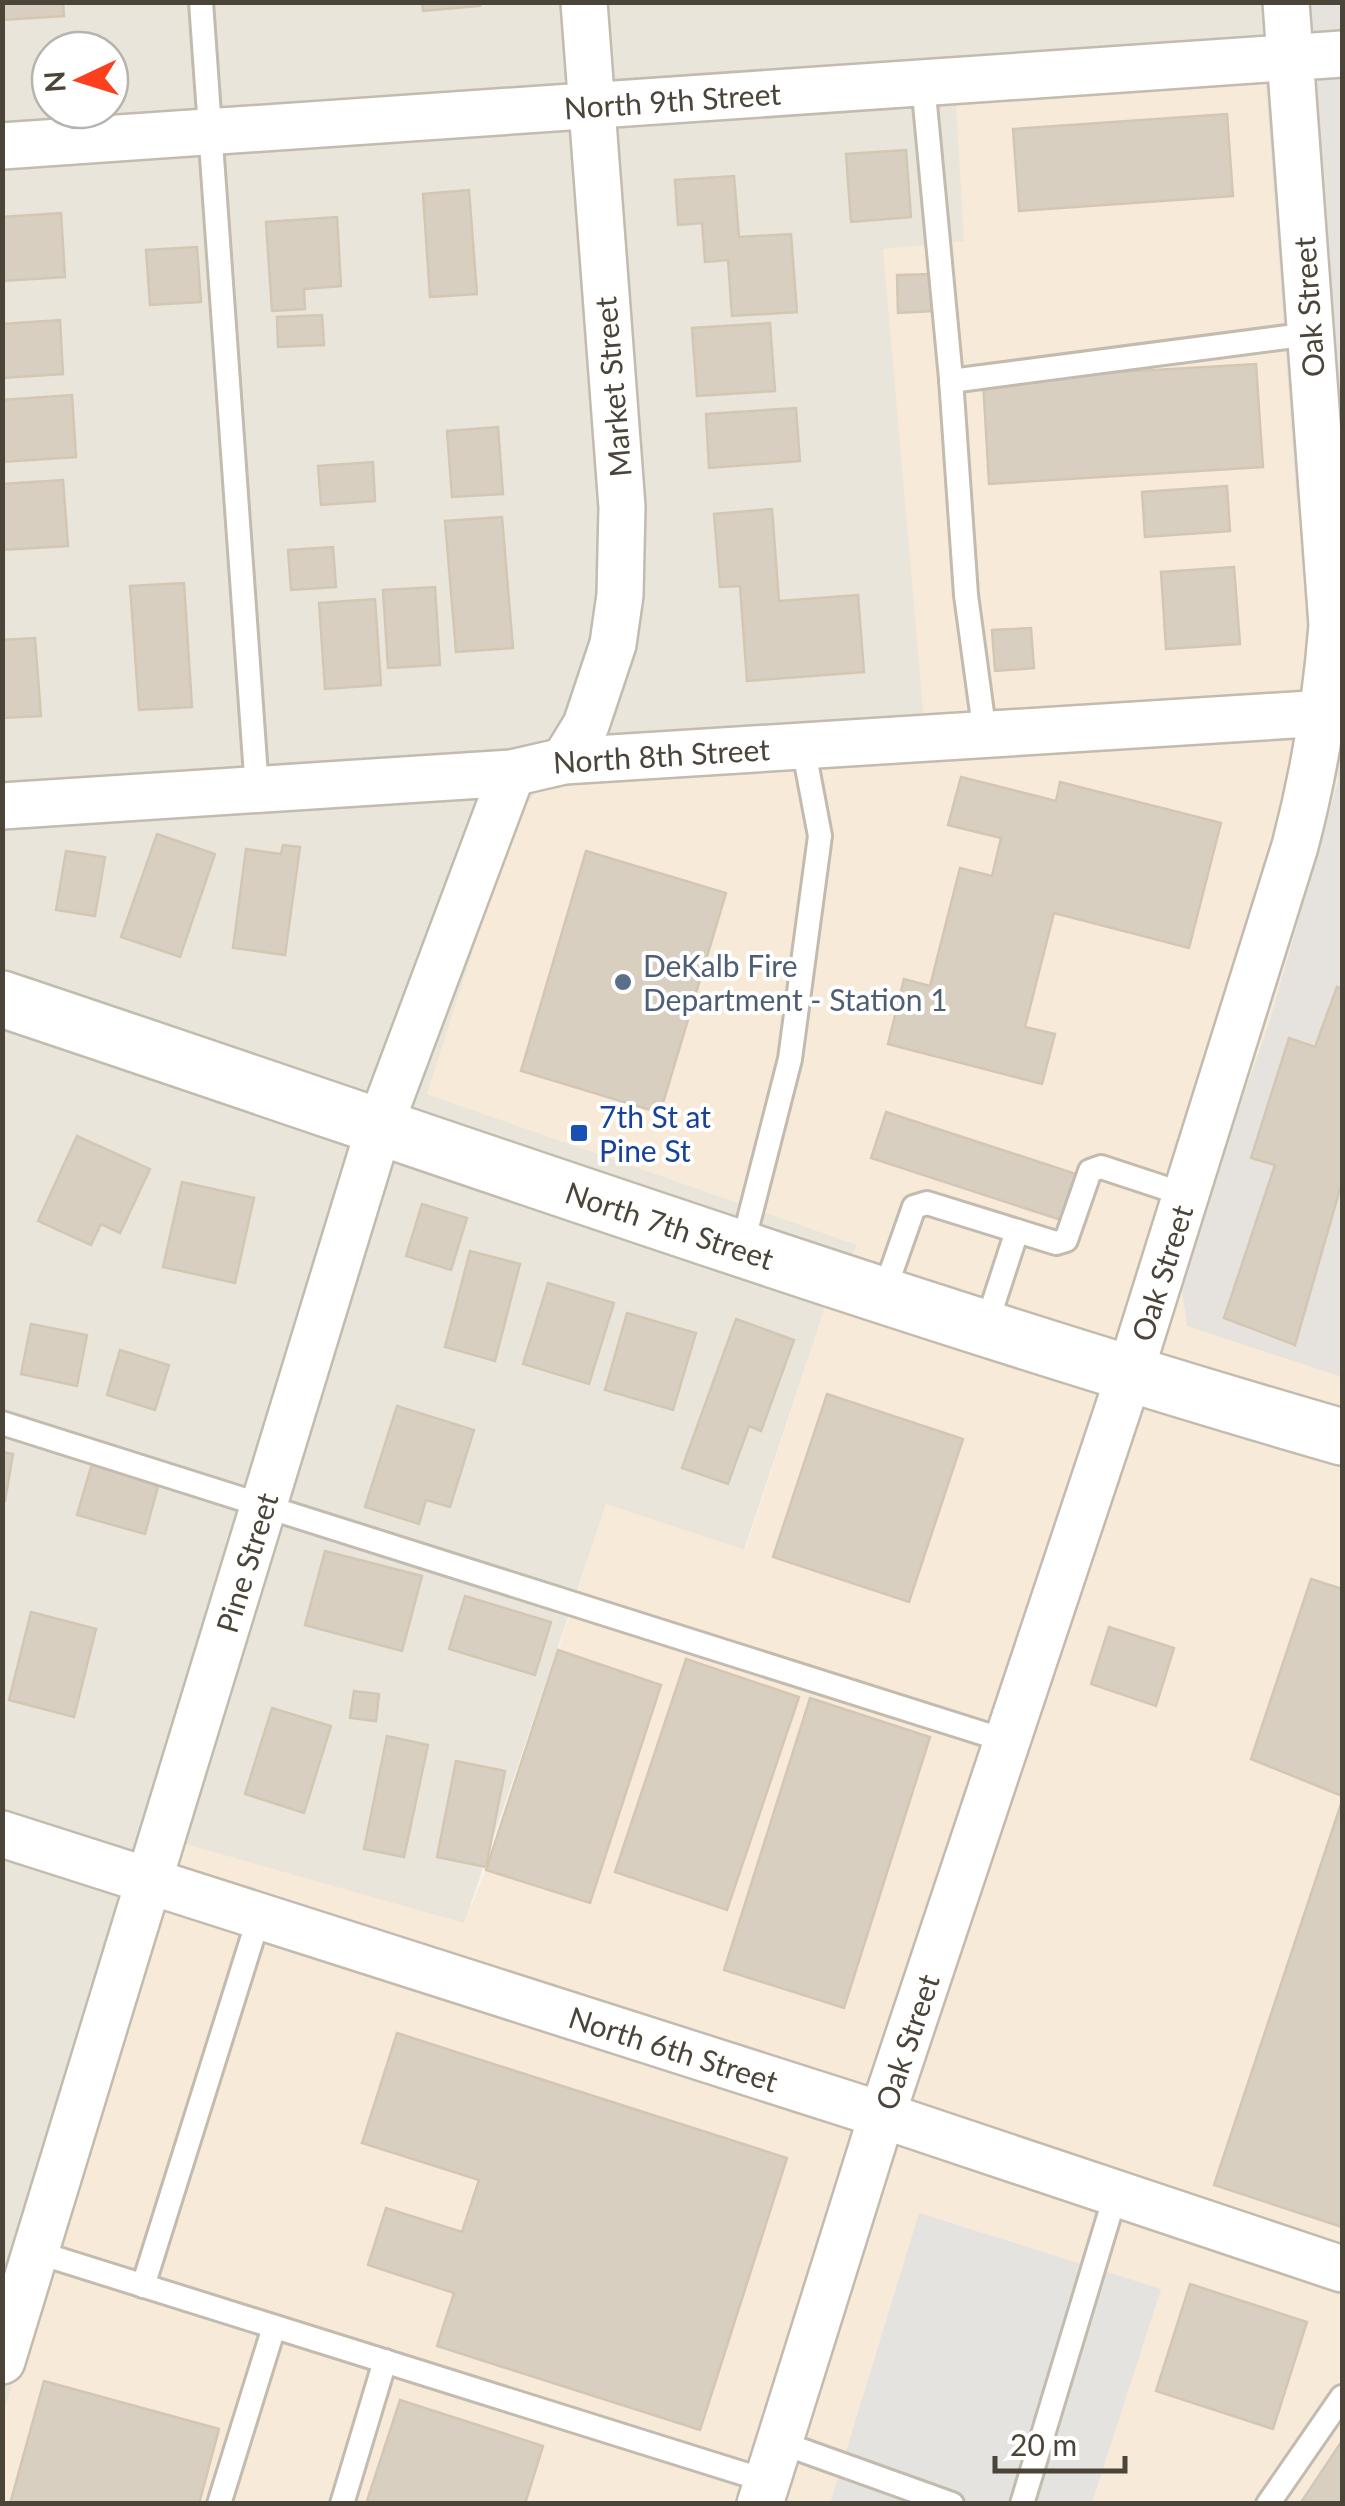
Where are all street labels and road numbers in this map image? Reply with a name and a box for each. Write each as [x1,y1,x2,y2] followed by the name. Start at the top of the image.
[563,75,782,125] street label: North 9th Street
[1285,235,1331,378] street label: Oak Street
[586,295,638,479] street label: Market Street
[552,730,771,780] street label: North 8th Street
[561,1173,779,1276] street label: North 7th Street
[1123,1200,1200,1345] street label: Oak Street
[208,1488,285,1637] street label: Pine Street
[867,1969,946,2114] street label: Oak Street
[565,1998,783,2099] street label: North 6th Street

